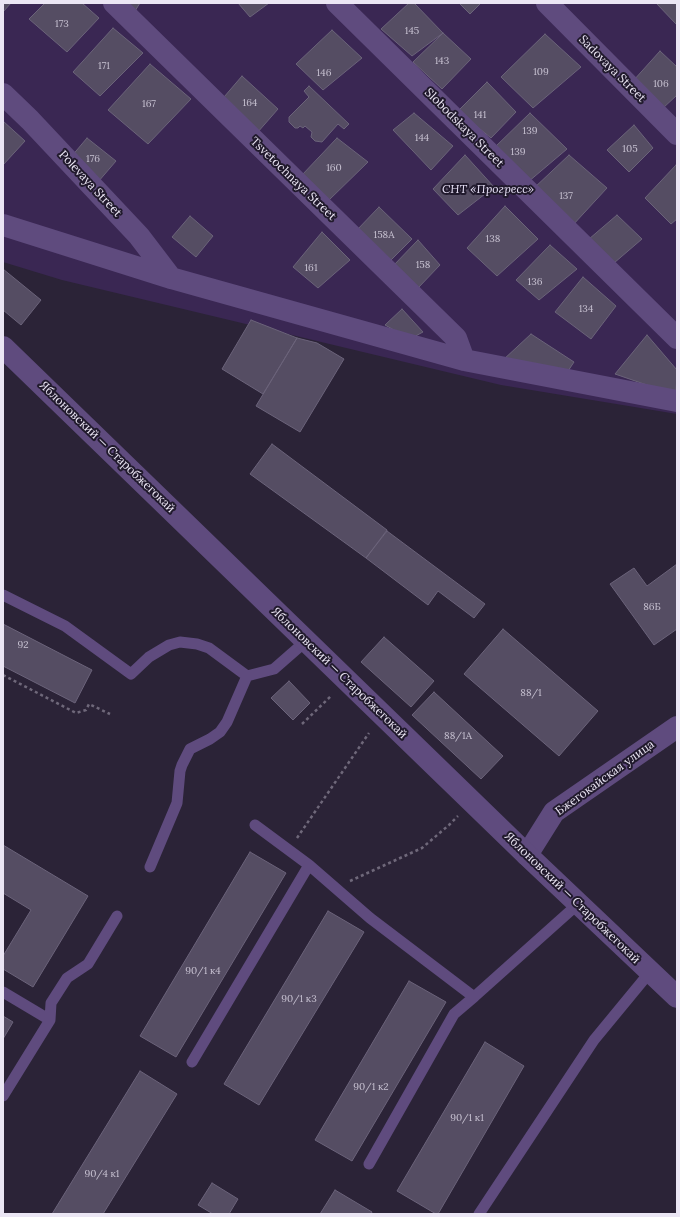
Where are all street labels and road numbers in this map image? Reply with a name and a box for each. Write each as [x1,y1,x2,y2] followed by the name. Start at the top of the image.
[575,32,649,106] street label: Sadovaya Street
[421,85,507,171] street label: Slobodskaya Street
[247,134,339,224] street label: Tsvetochnaya Street
[56,148,124,220] street label: Polevaya Street
[36,378,178,516] street label: Яблоновский — Старобжегокай
[268,604,410,742] street label: Яблоновский — Старобжегокай
[553,737,657,819] street label: Бжегокайская улица
[501,829,643,967] street label: Яблоновский — Старобжегокай

